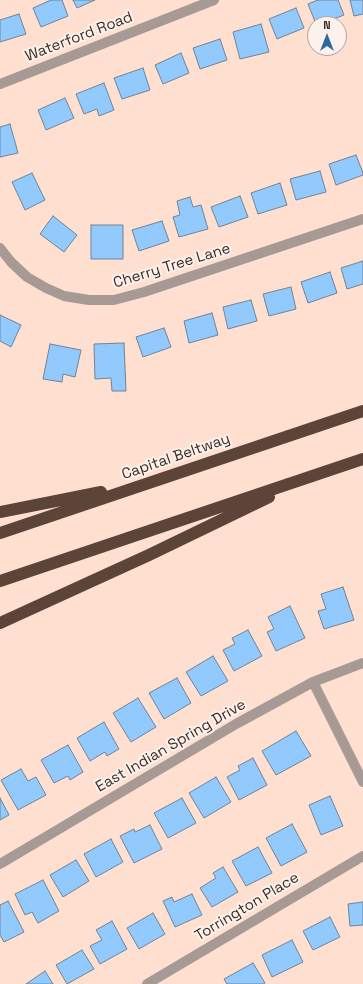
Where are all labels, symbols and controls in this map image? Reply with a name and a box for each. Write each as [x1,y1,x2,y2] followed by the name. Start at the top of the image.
[23,8,135,66] street label: Waterford Road
[307,16,347,56] north arrow
[323,18,331,32] text: N
[111,240,233,292] street label: Cherry Tree Lane
[119,430,233,484] street label: Capital Beltway
[93,696,249,796] street label: East Indian Spring Drive
[192,869,302,945] street label: Torrington Place

